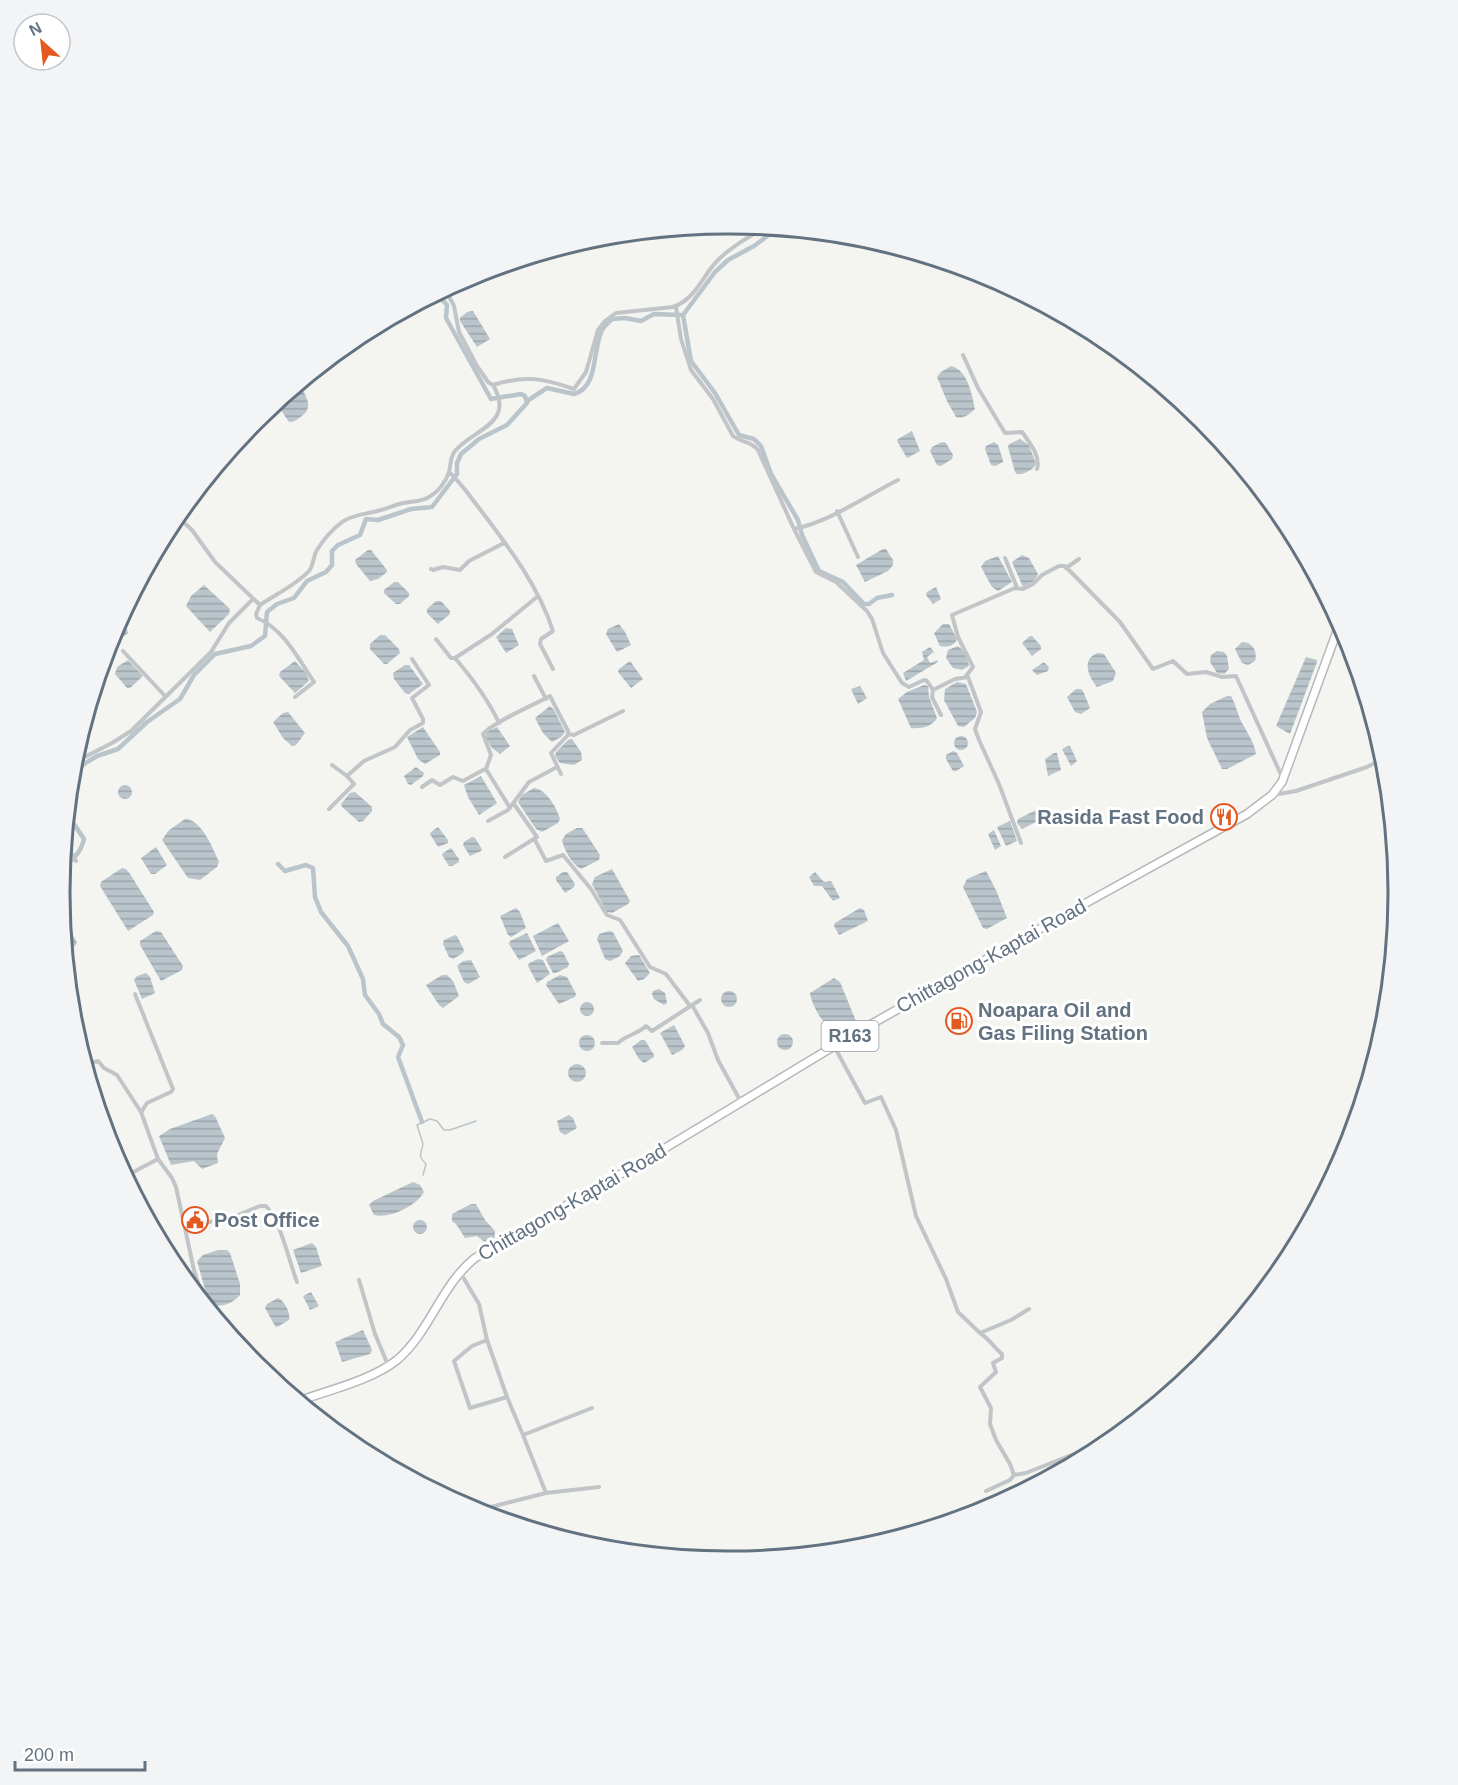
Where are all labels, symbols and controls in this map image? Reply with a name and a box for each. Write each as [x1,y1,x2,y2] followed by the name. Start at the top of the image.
[12,12,72,72] north arrow
[26,19,44,39] text: N
[1209,802,1239,832] restaurant icon: Rasida Fast Food
[1037,806,1204,828] place label: Rasida Fast Food
[892,895,1090,1017] street label: Chittagong-Kaptai Road
[978,999,1148,1044] place label: Noapara Oil and Gas Filing Station
[944,1006,974,1036] fuel station icon: Noapara Oil and Gas Filing Station
[822,1021,878,1051] road number: R163
[474,1139,670,1265] street label: Chittagong-Kaptai Road
[180,1205,210,1235] public building icon: Post Office
[214,1209,320,1231] place label: Post Office
[15,1734,146,1772] scale bar
[24,1745,74,1765] text: 200 m

